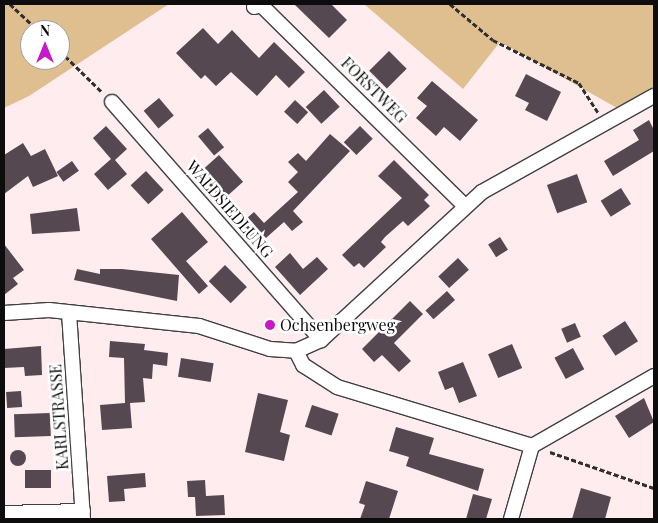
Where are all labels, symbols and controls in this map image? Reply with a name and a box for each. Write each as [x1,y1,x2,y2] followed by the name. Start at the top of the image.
[20,20,70,70] north arrow
[40,21,50,40] text: N
[337,53,411,127] street label: FORSTWEG
[183,157,277,261] street label: WALDSIEDLUNG
[280,315,395,335] place label: Ochsenbergweg
[264,319,276,331] marker: Ochsenbergweg
[46,363,72,471] street label: KARLSTRASSE

